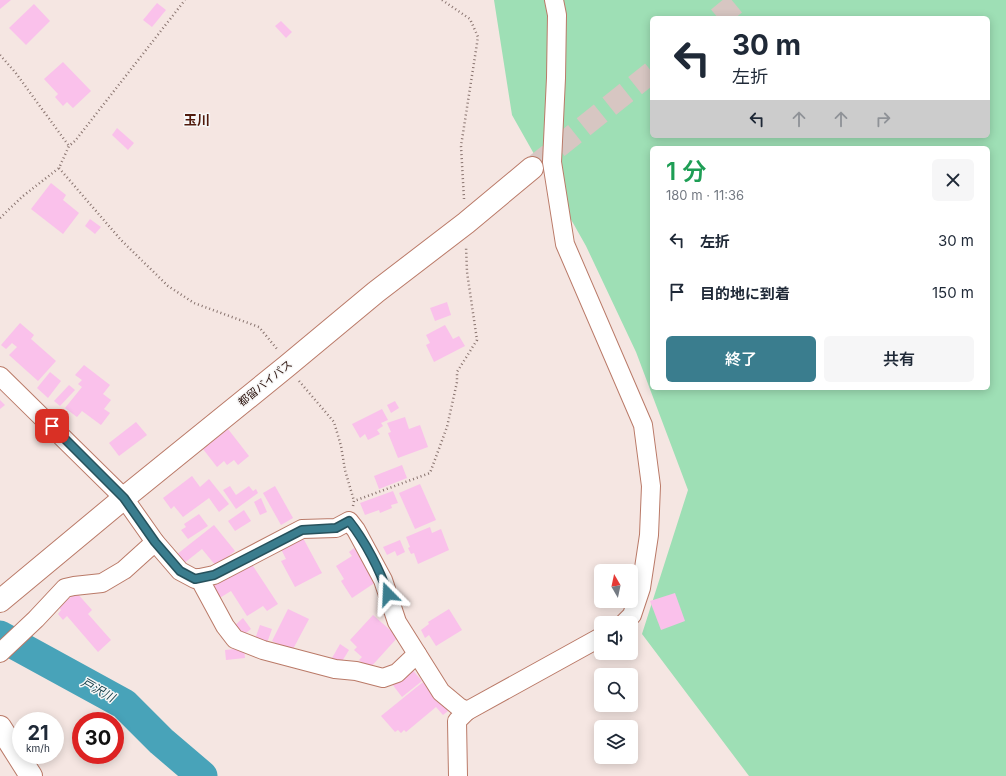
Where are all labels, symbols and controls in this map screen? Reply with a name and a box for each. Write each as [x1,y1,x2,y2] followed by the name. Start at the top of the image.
[732,28,801,62] text: 30 m
[666,32,718,84] icon: left
[732,66,768,87] text: 左折
[746,108,768,130] icon: left
[788,108,810,130] icon: ahead
[830,108,852,130] icon: ahead
[872,108,894,130] icon: right
[184,112,210,128] district label: 玉川
[666,157,706,186] text: 1 分
[932,159,974,201] button: close
[666,187,744,203] text: 180 m · 11:36
[666,229,688,251] icon: left
[938,231,974,250] text: 30 m
[700,232,730,251] text: 左折
[666,281,688,303] icon: arrive
[932,283,974,302] text: 150 m
[700,284,790,303] text: 目的地に到着
[666,336,816,382] button: 終了
[824,336,974,382] button: 共有
[235,357,295,409] street label: 都留バイパス
[35,409,69,443] pin
[41,415,63,437] icon: arrive
[594,564,638,608] north arrow
[594,564,638,764] map controls
[367,573,409,615] position arrow
[594,616,638,660] button: sound
[594,668,638,712] button: search
[79,674,119,706] water label: 戸沢川
[72,712,124,764] speed limit sign: 30
[594,720,638,764] button: layers
[27,721,49,745] text: 21
[26,742,50,754] text: km/h

